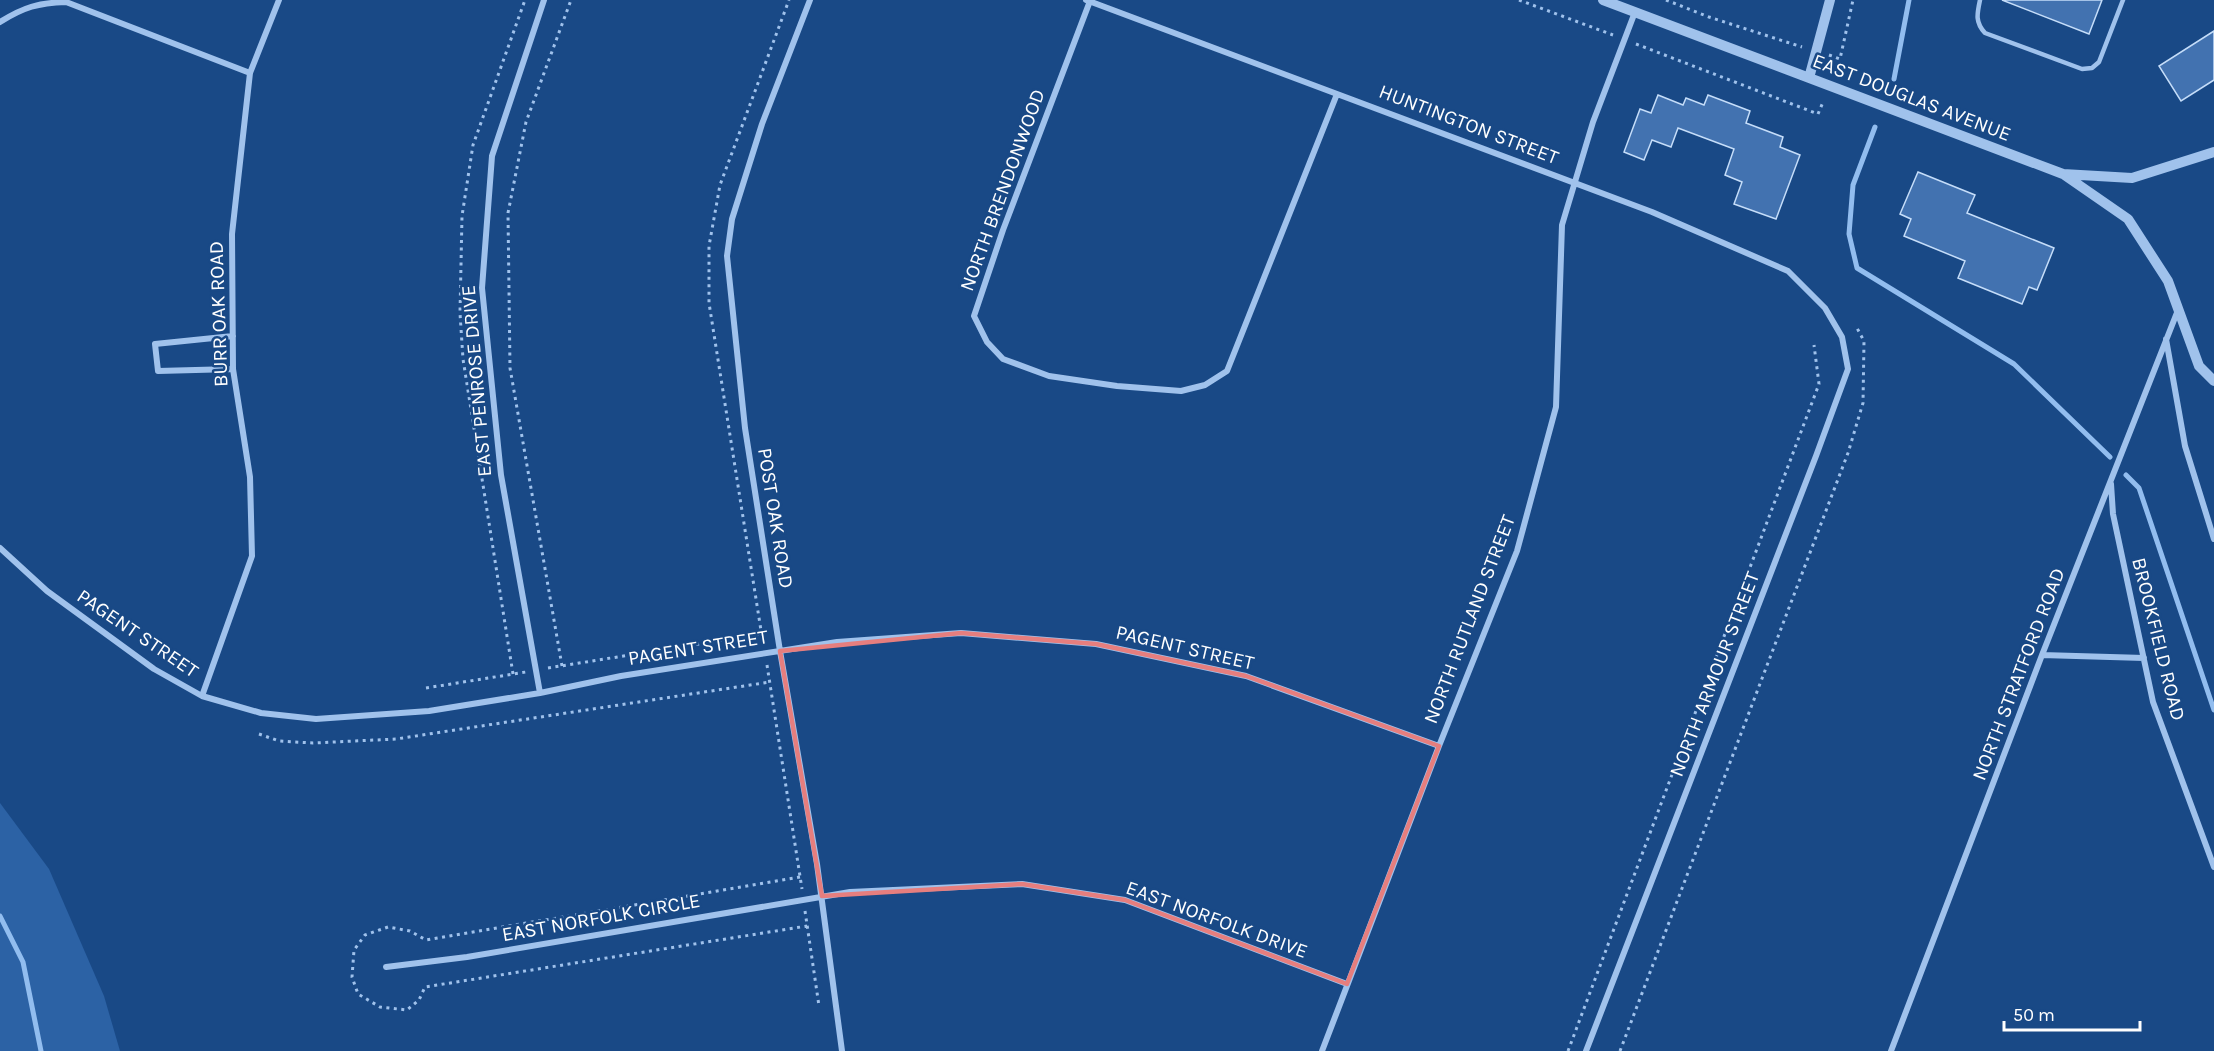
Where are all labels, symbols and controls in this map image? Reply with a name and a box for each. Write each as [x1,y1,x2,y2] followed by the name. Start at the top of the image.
[1809,49,2014,146] street label: EAST DOUGLAS AVENUE
[1376,80,1562,169] street label: HUNTINGTON STREET
[955,86,1050,294] street label: NORTH BRENDONWOOD
[204,241,233,387] street label: BURR OAK ROAD
[457,284,496,478] street label: EAST PENROSE DRIVE
[753,446,798,590] street label: POST OAK ROAD
[1419,512,1520,727] street label: NORTH RUTLAND STREET
[2127,555,2190,723] street label: BROOKFIELD ROAD
[1967,565,2070,784] street label: NORTH STRATFORD ROAD
[1665,569,1764,780] street label: NORTH ARMOUR STREET
[73,584,203,682] street label: PAGENT STREET
[1114,620,1256,675] street label: PAGENT STREET
[627,625,770,670] street label: PAGENT STREET
[1123,876,1311,963] street label: EAST NORFOLK DRIVE
[500,889,702,946] street label: EAST NORFOLK CIRCLE
[2004,994,2140,1032] scale bar
[2013,1004,2055,1026] text: 50 m

